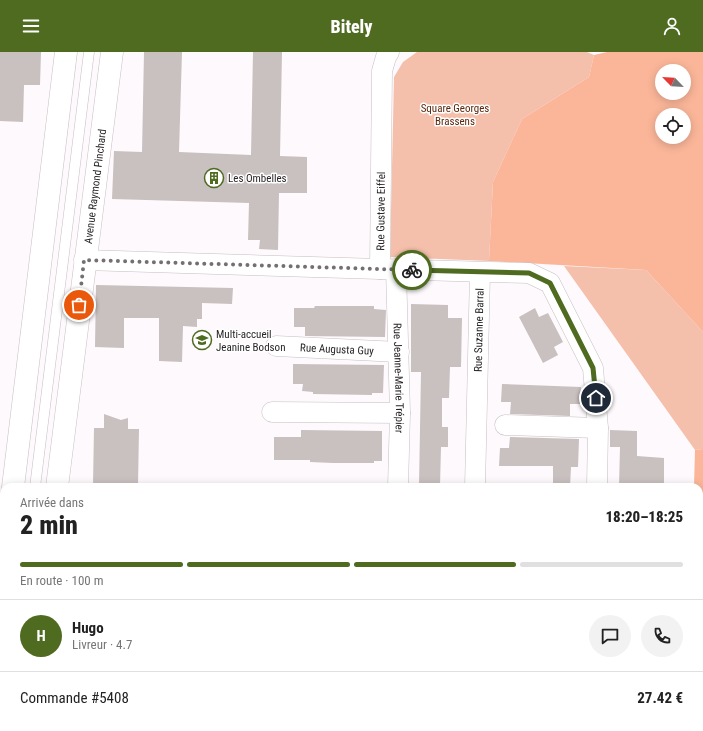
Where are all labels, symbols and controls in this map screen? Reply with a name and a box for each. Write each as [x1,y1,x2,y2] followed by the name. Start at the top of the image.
[20,15,42,37] icon: menu
[661,15,683,37] icon: person
[331,16,372,37] text: Bitely
[655,64,691,100] north arrow
[655,64,691,144] map controls
[421,102,489,128] park label: Square Georges Brassens
[655,108,691,144] button: locate
[82,128,109,245] street label: Avenue Raymond Pinchard
[203,167,225,189] building icon: Les Ombelles
[228,172,287,185] place label: Les Ombelles
[374,172,388,251] street label: Rue Gustave Eiffel
[392,250,432,290] courier
[401,259,423,281] icon: bike
[62,288,96,322] pin
[472,288,487,372] street label: Rue Suzanne Barral
[68,294,90,316] icon: bag
[390,323,406,434] street label: Rue Jeanne-Marie Trépier
[216,328,285,354] place label: Multi-accueil Jeanine Bodson
[191,329,213,351] school or university icon: Multi-accueil Jeanine Bodson
[300,341,374,358] street label: Rue Augusta Guy
[579,381,613,415] pin
[585,387,607,409] icon: home
[20,495,84,510] text: Arrivée dans
[605,508,683,526] text: 18:20–18:25
[20,510,78,540] text: 2 min
[20,573,103,588] text: En route · 100 m
[589,615,631,657] button: chat
[641,615,683,657] button: phone
[72,619,104,637] text: Hugo
[36,627,46,645] text: H
[72,637,132,652] text: Livreur · 4.7
[20,689,129,707] text: Commande #5408
[637,689,683,707] text: 27.42 €

